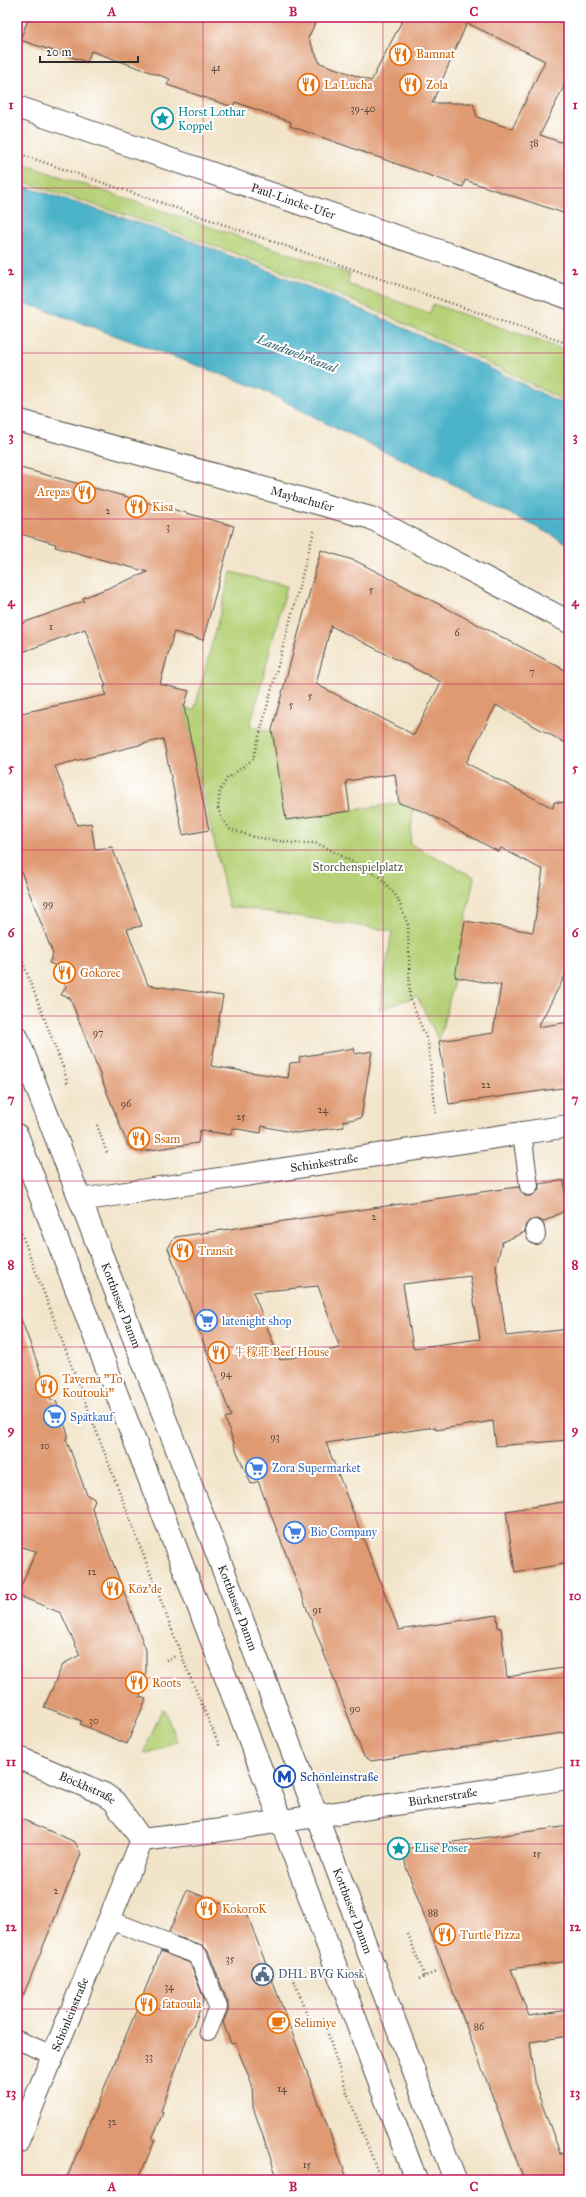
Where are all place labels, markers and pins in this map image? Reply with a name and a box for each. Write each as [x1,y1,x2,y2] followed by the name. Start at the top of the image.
[388,41,414,67] restaurant icon: Bamnat
[416,47,456,61] place label: Bamnat
[295,72,321,98] restaurant icon: La Lucha
[397,72,423,98] restaurant icon: Zola
[324,78,374,92] place label: La Lucha
[426,78,449,92] place label: Zola
[178,105,246,133] place label: Horst Lothar Koppel
[150,106,176,132] place icon: Horst Lothar Koppel
[72,479,98,505] restaurant icon: Arepas
[36,485,70,499] place label: Arepas
[124,494,150,520] restaurant icon: Kisa
[152,500,174,514] place label: Kisa
[51,960,77,986] restaurant icon: Gokorec
[80,966,121,980] place label: Gokorec
[125,1126,151,1152] restaurant icon: Ssam
[154,1132,180,1146] place label: Ssam
[169,1238,195,1264] restaurant icon: Transit
[198,1244,235,1258] place label: Transit
[193,1308,219,1334] supermarket icon: latenight shop
[222,1314,292,1329] place label: latenight shop
[206,1339,232,1365] restaurant icon: 牛稼莊 Beef House
[234,1345,329,1359] place label: 牛稼莊 Beef House
[62,1372,123,1400] place label: Taverna "To Koutouki"
[34,1373,60,1399] restaurant icon: Taverna "To Koutouki"
[41,1404,67,1430] supermarket icon: Spätkauf
[70,1410,115,1424] place label: Spätkauf
[244,1455,270,1481] supermarket icon: Zora Supermarket
[272,1461,362,1475] place label: Zora Supermarket
[282,1519,308,1545] supermarket icon: Bio Company
[310,1525,378,1539] place label: Bio Company
[99,1576,125,1602] restaurant icon: Köz'de
[128,1582,162,1596] place label: Köz'de
[124,1670,150,1696] restaurant icon: Roots
[152,1676,181,1690] place label: Roots
[272,1764,298,1790] metro station icon: Schönleinstraße
[300,1770,379,1784] place label: Schönleinstraße
[385,1835,411,1861] place icon: Elise Poser
[414,1841,468,1855] place label: Elise Poser
[193,1896,219,1922] restaurant icon: KokoroK
[222,1902,267,1916] place label: KokoroK
[432,1922,458,1948] restaurant icon: Turtle Pizza
[460,1928,521,1942] place label: Turtle Pizza
[249,1961,275,1987] public building icon: DHL BVG Kiosk
[278,1967,365,1981] place label: DHL BVG Kiosk
[133,1991,159,2017] restaurant icon: fataoula
[162,1997,202,2011] place label: fataoula
[266,2010,292,2036] cafe icon: Selimiye
[294,2016,336,2030] place label: Selimiye

